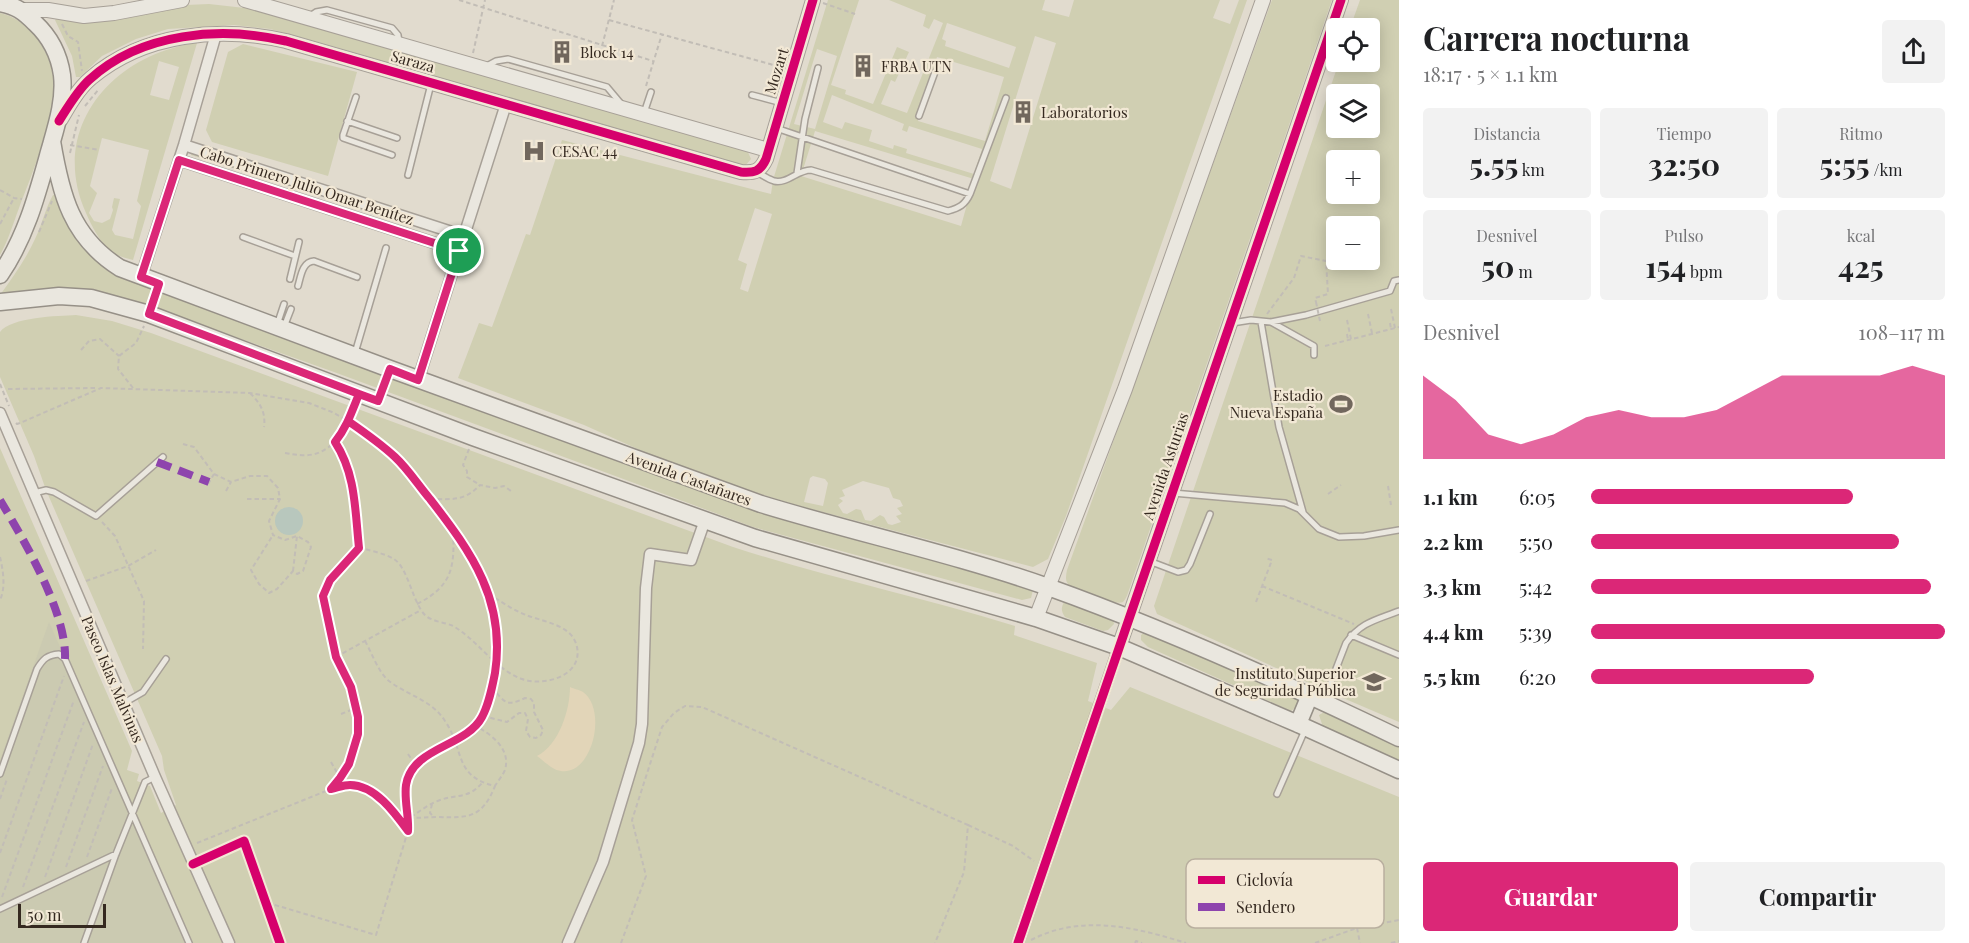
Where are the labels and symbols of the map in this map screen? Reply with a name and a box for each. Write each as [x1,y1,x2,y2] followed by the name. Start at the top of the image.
[549,39,575,65] building icon: Block 14
[580,42,634,62] place label: Block 14
[389,45,438,77] street label: Saraza
[759,45,793,97] street label: Mozart
[850,53,876,79] building icon: FRBA UTN
[881,56,952,76] place label: FRBA UTN
[1010,99,1036,125] building icon: Laboratorios
[1041,102,1128,122] place label: Laboratorios
[521,138,547,164] hospital icon: CESAC 44
[198,141,416,229] street label: Cabo Primero Julio Omar Benítez
[552,141,617,161] place label: CESAC 44
[433,225,484,276] pin
[1230,385,1324,422] place label: Estadio Nueva España
[1328,391,1354,417] sports icon: Estadio Nueva España
[1137,410,1193,523] street label: Avenida Asturias
[623,446,754,510] street label: Avenida Castañares
[77,613,149,745] street label: Paseo Islas Malvinas
[1215,663,1357,700] place label: Instituto Superior de Seguridad Pública
[1361,669,1387,695] school or university icon: Instituto Superior de Seguridad Pública
[1186,859,1384,928] legend
[1236,869,1293,890] text: Ciclovía
[1236,896,1295,917] text: Sendero
[18,901,106,928] scale bar

